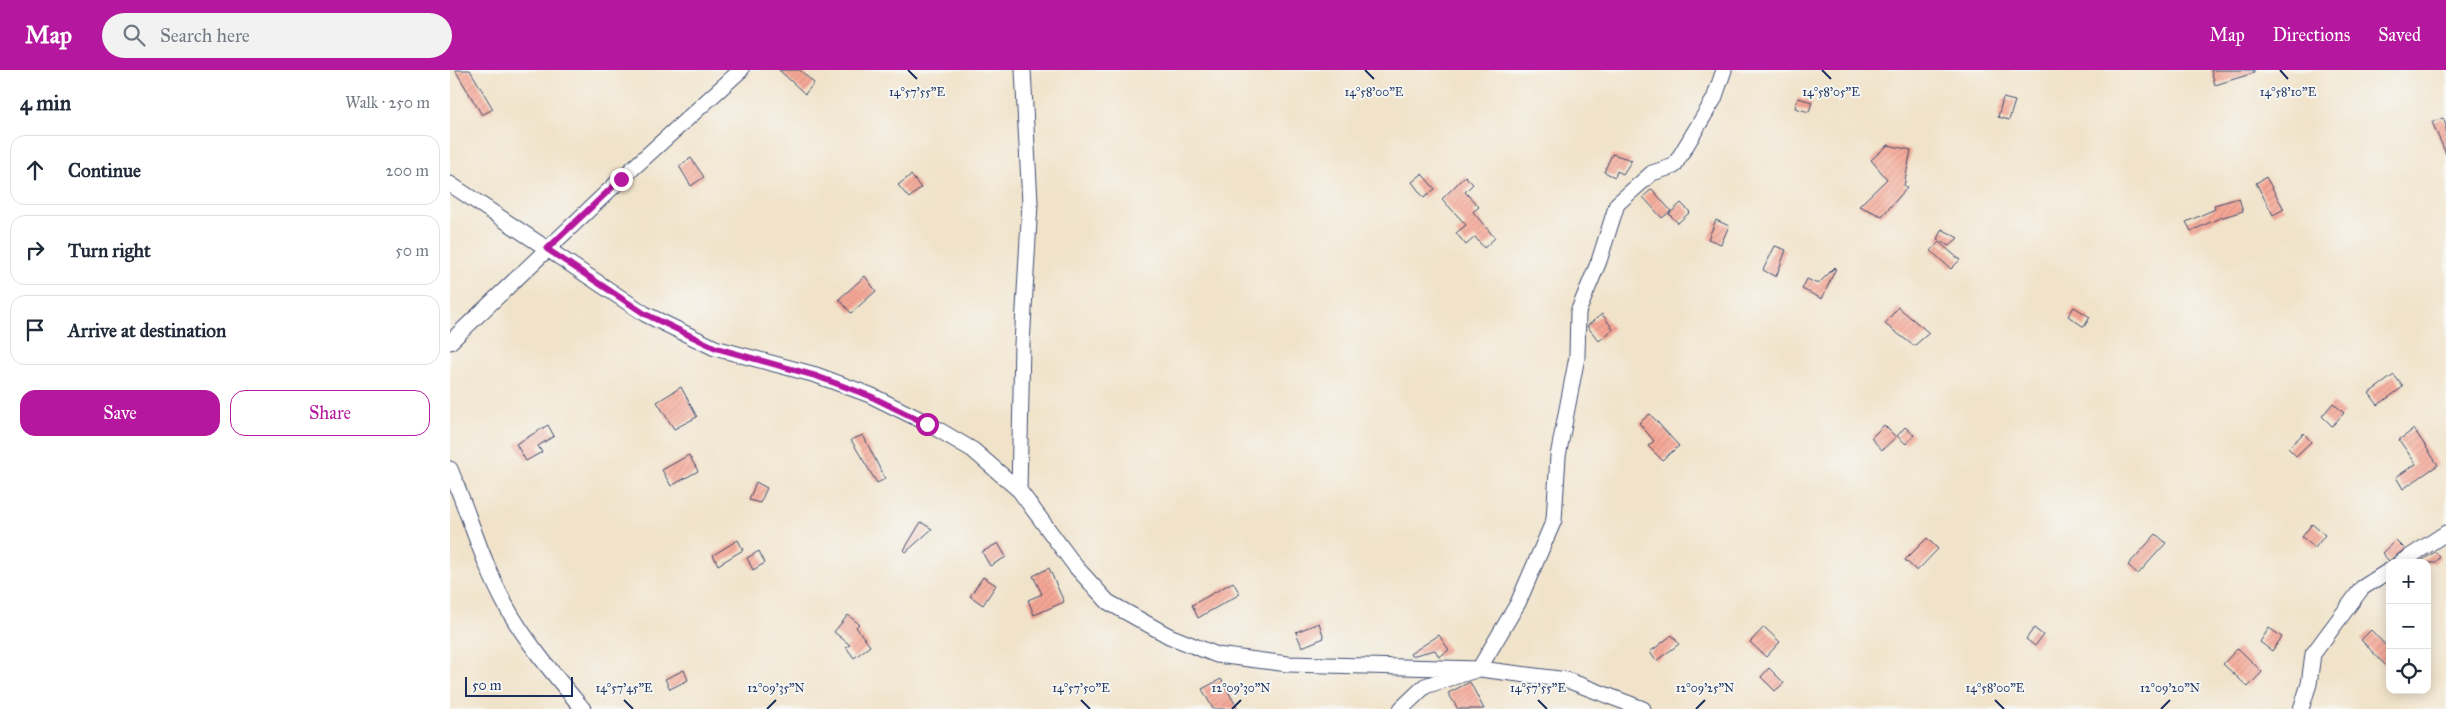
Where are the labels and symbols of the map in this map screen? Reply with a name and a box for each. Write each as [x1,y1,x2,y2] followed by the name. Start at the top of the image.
[889,85,945,99] text: 14°57'55"E
[1345,85,1404,99] text: 14°58'00"E
[1802,85,1860,99] text: 14°58'05"E
[2260,85,2317,99] text: 14°58'10"E
[610,168,633,191] route end
[916,413,939,436] route start
[465,674,572,697] scale bar
[595,681,653,695] text: 14°57'45"E
[747,681,805,695] text: 12°09'35"N
[1052,681,1110,695] text: 14°57'50"E
[1212,681,1270,695] text: 12°09'30"N
[1510,681,1566,695] text: 14°57'55"E
[1676,681,1734,695] text: 12°09'25"N
[1966,681,2025,695] text: 14°58'00"E
[2140,681,2200,695] text: 12°09'20"N

